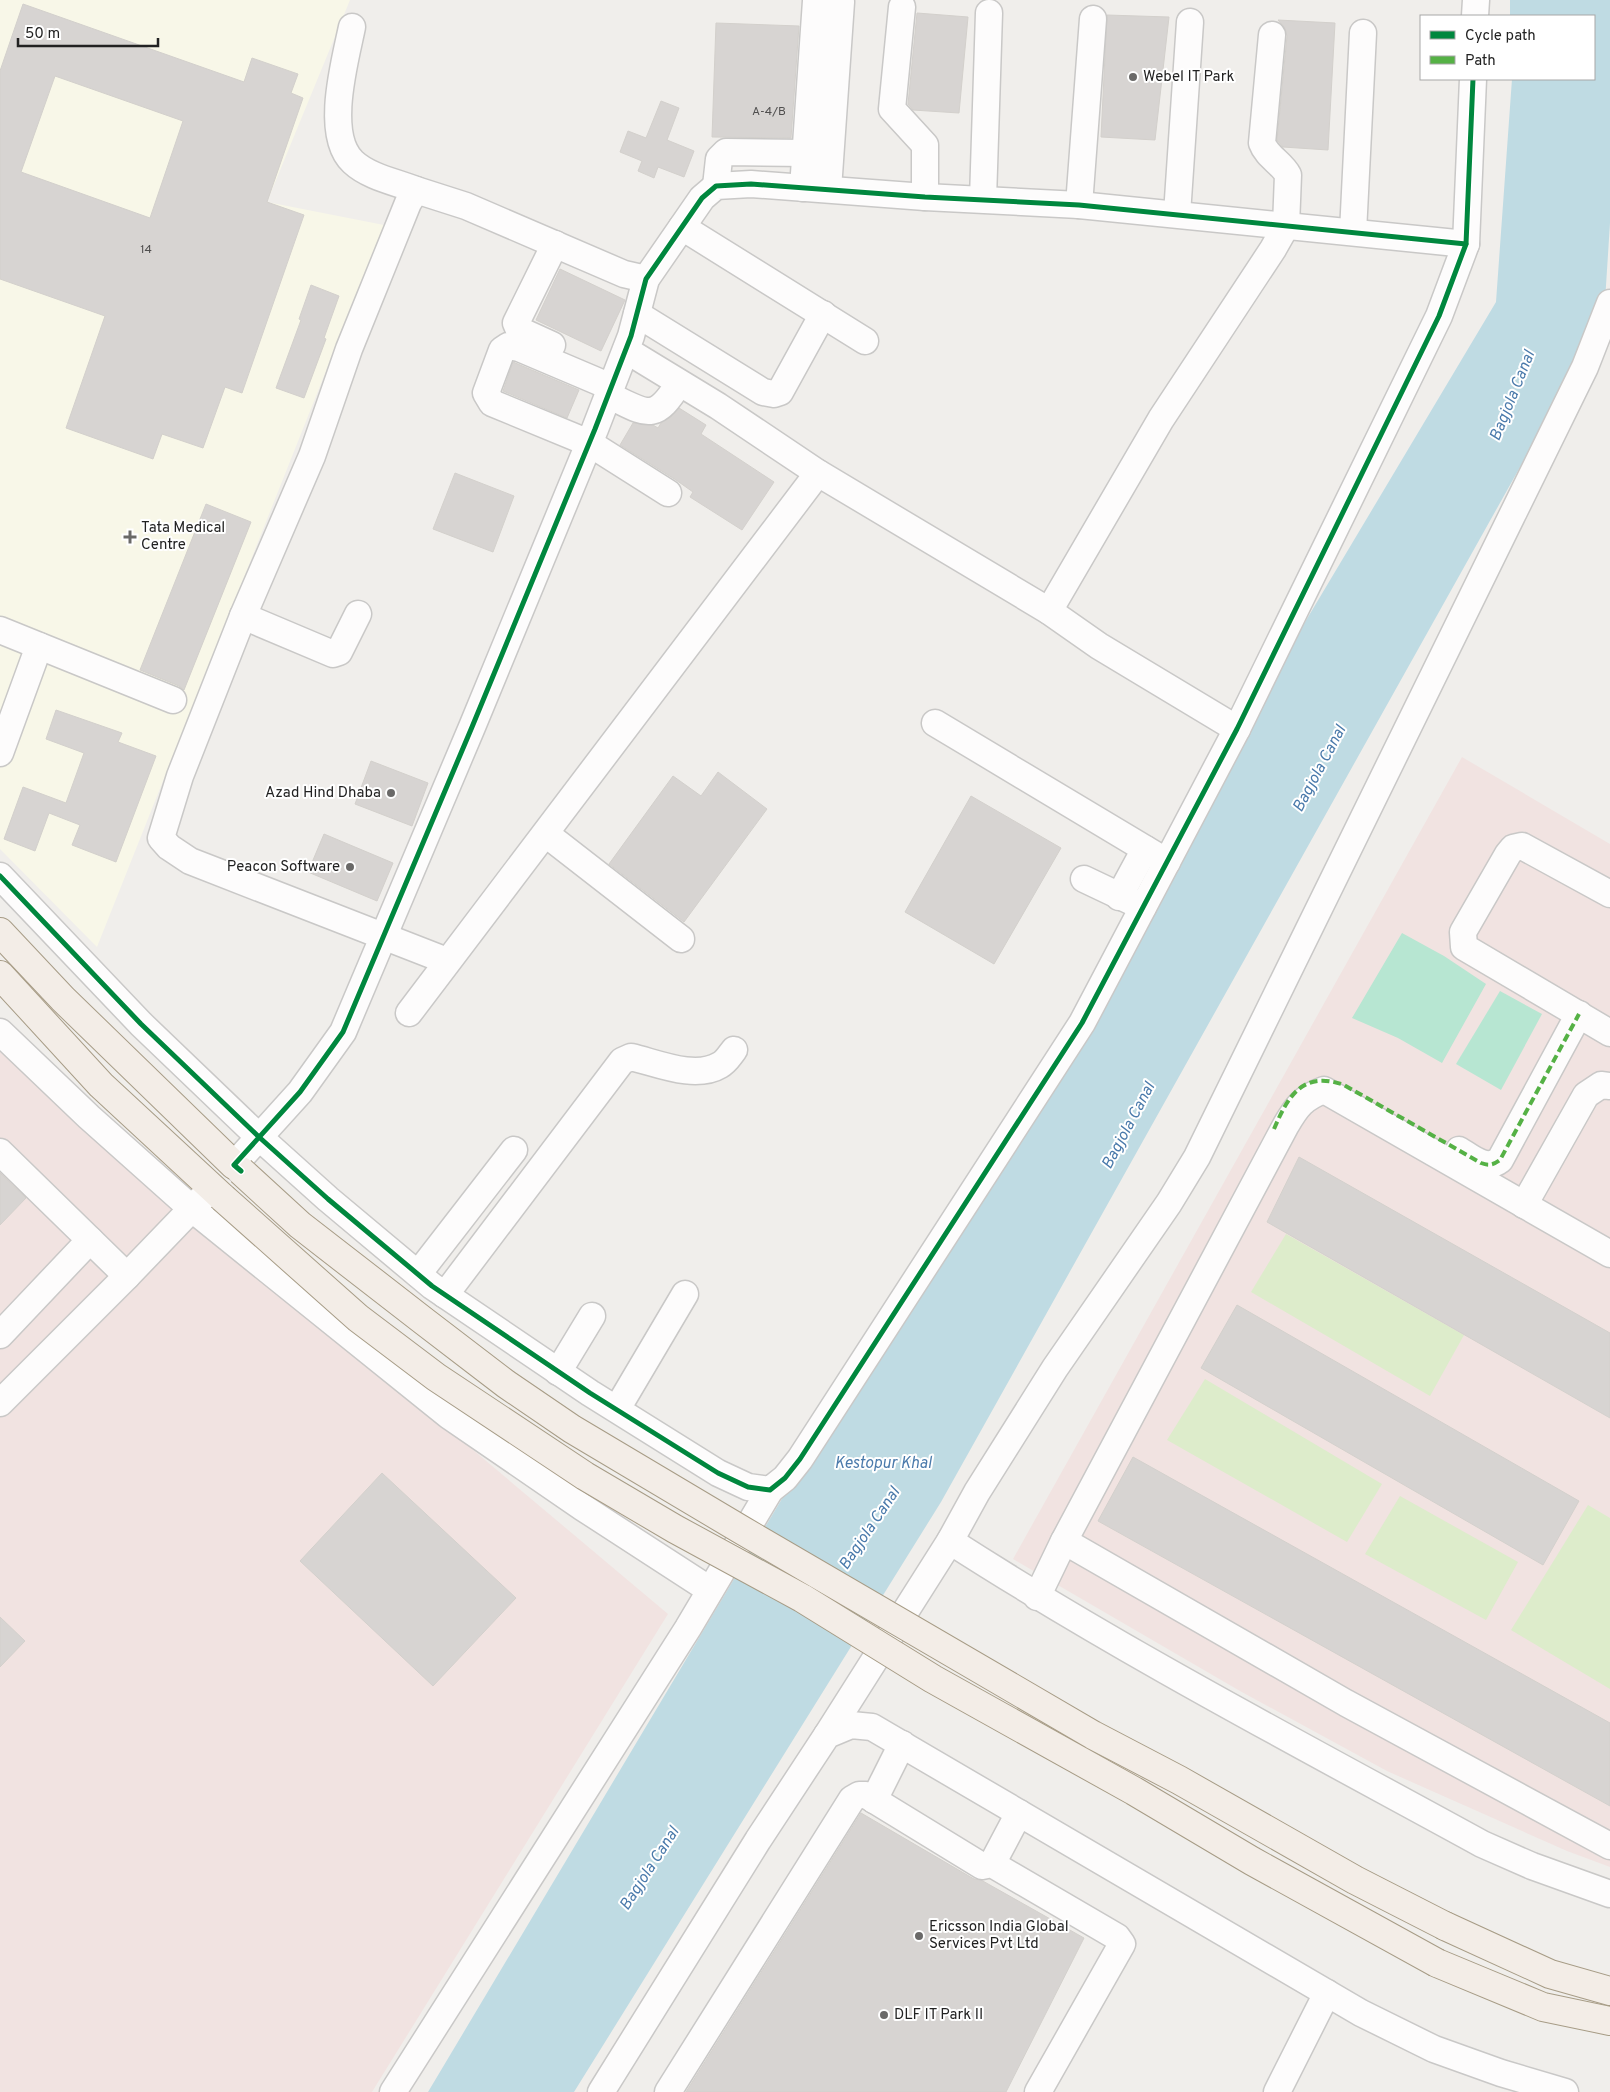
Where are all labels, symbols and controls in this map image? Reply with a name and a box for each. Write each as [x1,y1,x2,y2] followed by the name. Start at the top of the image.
[18,15,158,47] scale bar
[1420,15,1595,80] legend
[25,25,60,44] text: 50 m
[1465,27,1536,46] text: Cycle path
[1465,52,1496,71] text: Path
[1143,68,1234,87] place label: Webel IT Park
[1127,71,1139,83] marker: Webel IT Park
[752,104,786,120] house number: A-4/B
[140,242,152,258] house number: 14
[1486,347,1540,444] water label: Bagjola Canal
[141,519,225,555] place label: Tata Medical Centre
[123,530,137,544] marker: Tata Medical Centre
[1289,721,1352,816] water label: Bagjola Canal
[265,784,381,803] place label: Azad Hind Dhaba
[385,787,397,799] marker: Azad Hind Dhaba
[227,858,340,877] place label: Peacon Software
[344,861,356,873] marker: Peacon Software
[1098,1078,1161,1173] water label: Bagjola Canal
[834,1454,932,1474] water label: Kestopur Khal
[835,1483,905,1574] water label: Bagjola Canal
[616,1823,685,1914] water label: Bagjola Canal
[929,1918,1069,1954] place label: Ericsson India Global Services Pvt Ltd
[913,1930,925,1942] marker: Ericsson India Global Services Pvt Ltd
[894,2006,983,2025] place label: DLF IT Park II
[878,2009,890,2021] marker: DLF IT Park II

